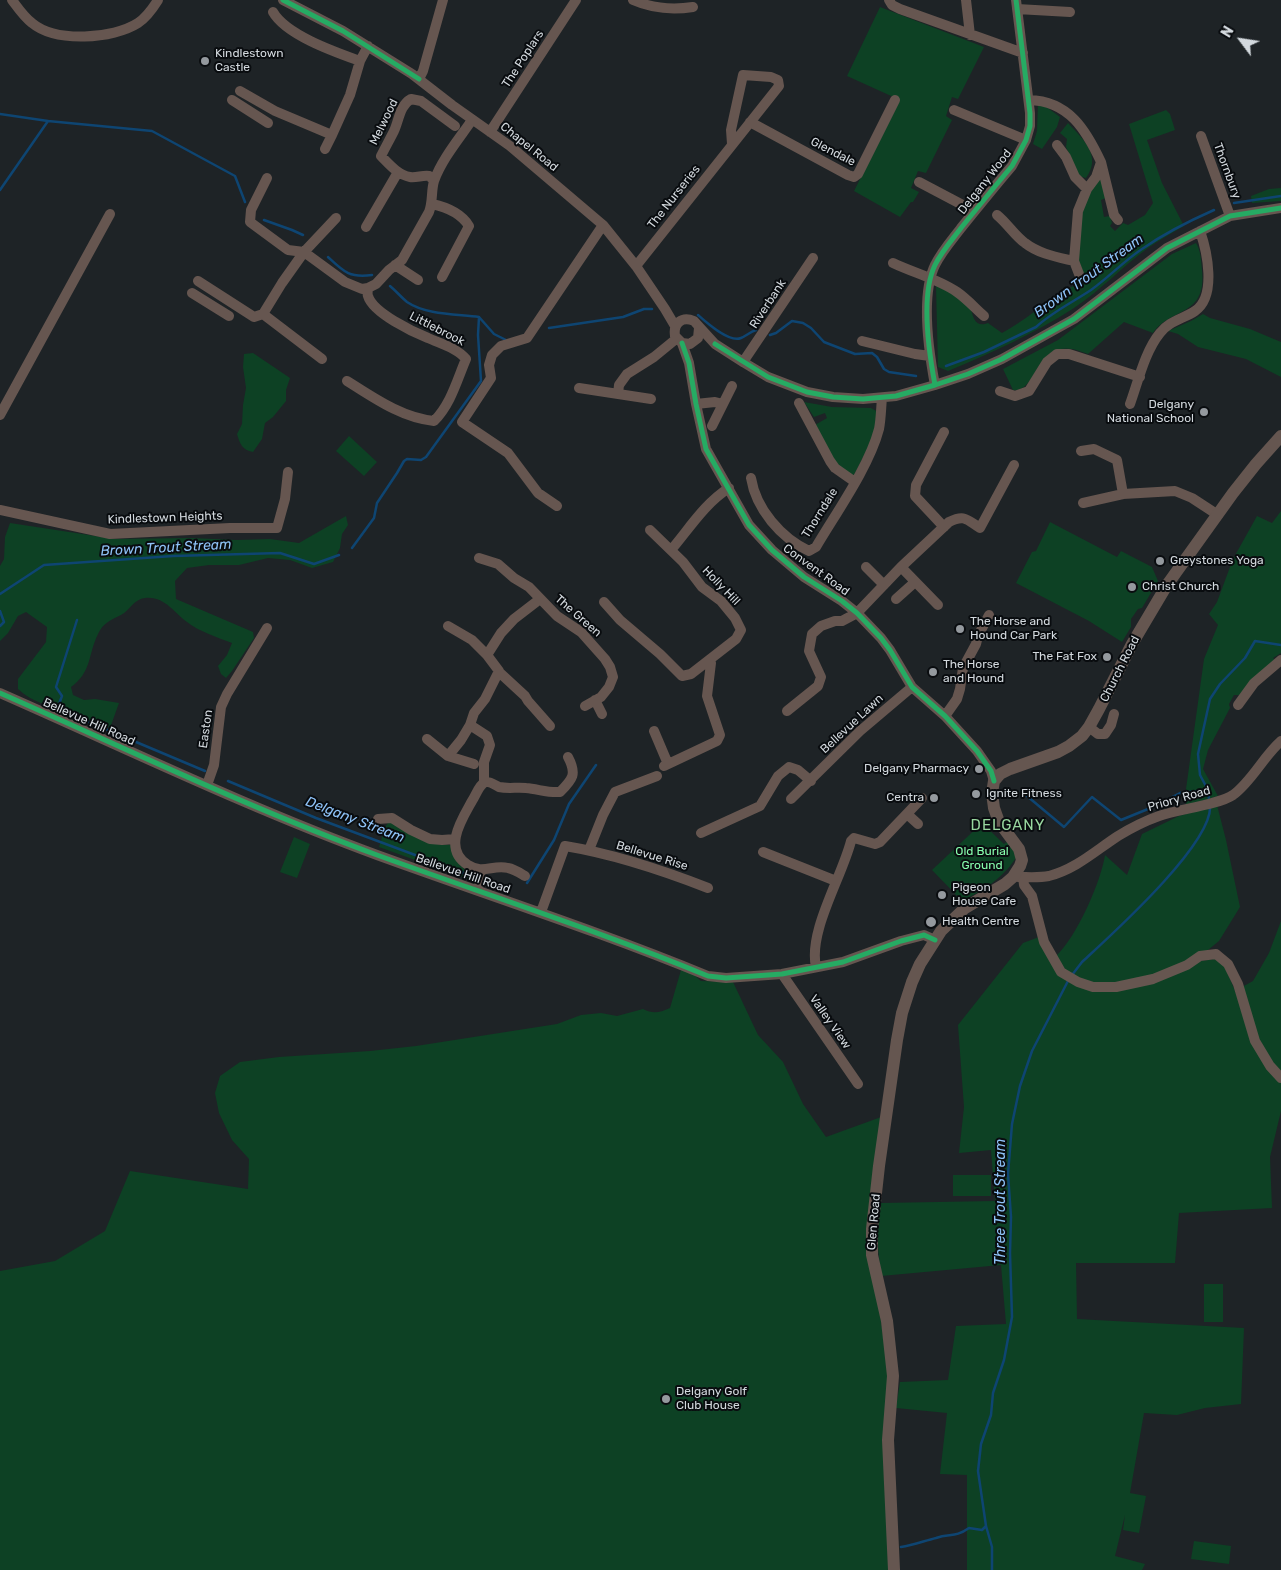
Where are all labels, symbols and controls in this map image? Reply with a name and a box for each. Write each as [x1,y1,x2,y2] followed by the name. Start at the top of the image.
[1216,15,1266,65] north arrow
[1218,23,1238,41] text: N
[499,28,547,90] street label: The Poplars
[215,47,284,75] place label: Kindlestown Castle
[199,55,211,67] marker: Kindlestown Castle
[367,97,401,147] street label: Melwood
[497,119,561,175] street label: Chapel Road
[808,135,858,169] street label: Glendale
[1210,141,1244,201] street label: Thornbury
[955,147,1015,217] street label: Delgany Wood
[645,162,703,232] street label: The Nurseries
[1031,231,1147,321] water label: Brown Trout Stream
[747,277,789,331] street label: Riverbank
[407,309,467,349] street label: Littlebrook
[1107,398,1194,426] place label: Delgany National School
[1198,406,1210,418] marker: Delgany National School
[799,485,841,541] street label: Thorndale
[107,509,223,527] street label: Kindlestown Heights
[100,536,232,560] water label: Brown Trout Stream
[780,541,852,599] street label: Convent Road
[1170,554,1264,568] place label: Greystones Yoga
[1154,555,1166,567] marker: Greystones Yoga
[699,564,743,608] street label: Holly Hill
[1142,580,1219,594] place label: Christ Church
[1126,581,1138,593] marker: Christ Church
[552,592,604,640] street label: The Green
[970,615,1057,643] place label: The Horse and Hound Car Park
[954,623,966,635] marker: The Horse and Hound Car Park
[1097,634,1143,704] street label: Church Road
[1032,650,1097,664] place label: The Fat Fox
[1101,651,1113,663] marker: The Fat Fox
[943,658,1004,686] place label: The Horse and Hound
[927,666,939,678] marker: The Horse and Hound
[818,691,886,757] street label: Bellevue Lawn
[41,695,137,749] street label: Bellevue Hill Road
[196,709,216,749] street label: Easton
[864,762,969,776] place label: Delgany Pharmacy
[973,763,985,775] marker: Delgany Pharmacy
[1146,783,1212,815] street label: Priory Road
[986,787,1062,801] place label: Ignite Fitness
[970,788,982,800] marker: Ignite Fitness
[886,791,924,805] place label: Centra
[928,792,940,804] marker: Centra
[303,793,407,847] water label: Delgany Stream
[970,817,1046,835] district label: DELGANY
[614,838,690,874] street label: Bellevue Rise
[955,845,1009,873] park label: Old Burial Ground
[414,851,512,897] street label: Bellevue Hill Road
[952,881,1016,909] place label: Pigeon House Cafe
[936,889,948,901] marker: Pigeon House Cafe
[924,915,938,929] marker: Health Centre
[942,915,1020,929] place label: Health Centre
[806,992,854,1052] street label: Valley View
[993,1139,1009,1265] water label: Three Trout Stream
[864,1193,884,1251] street label: Glen Road
[676,1385,747,1413] place label: Delgany Golf Club House
[660,1393,672,1405] marker: Delgany Golf Club House

